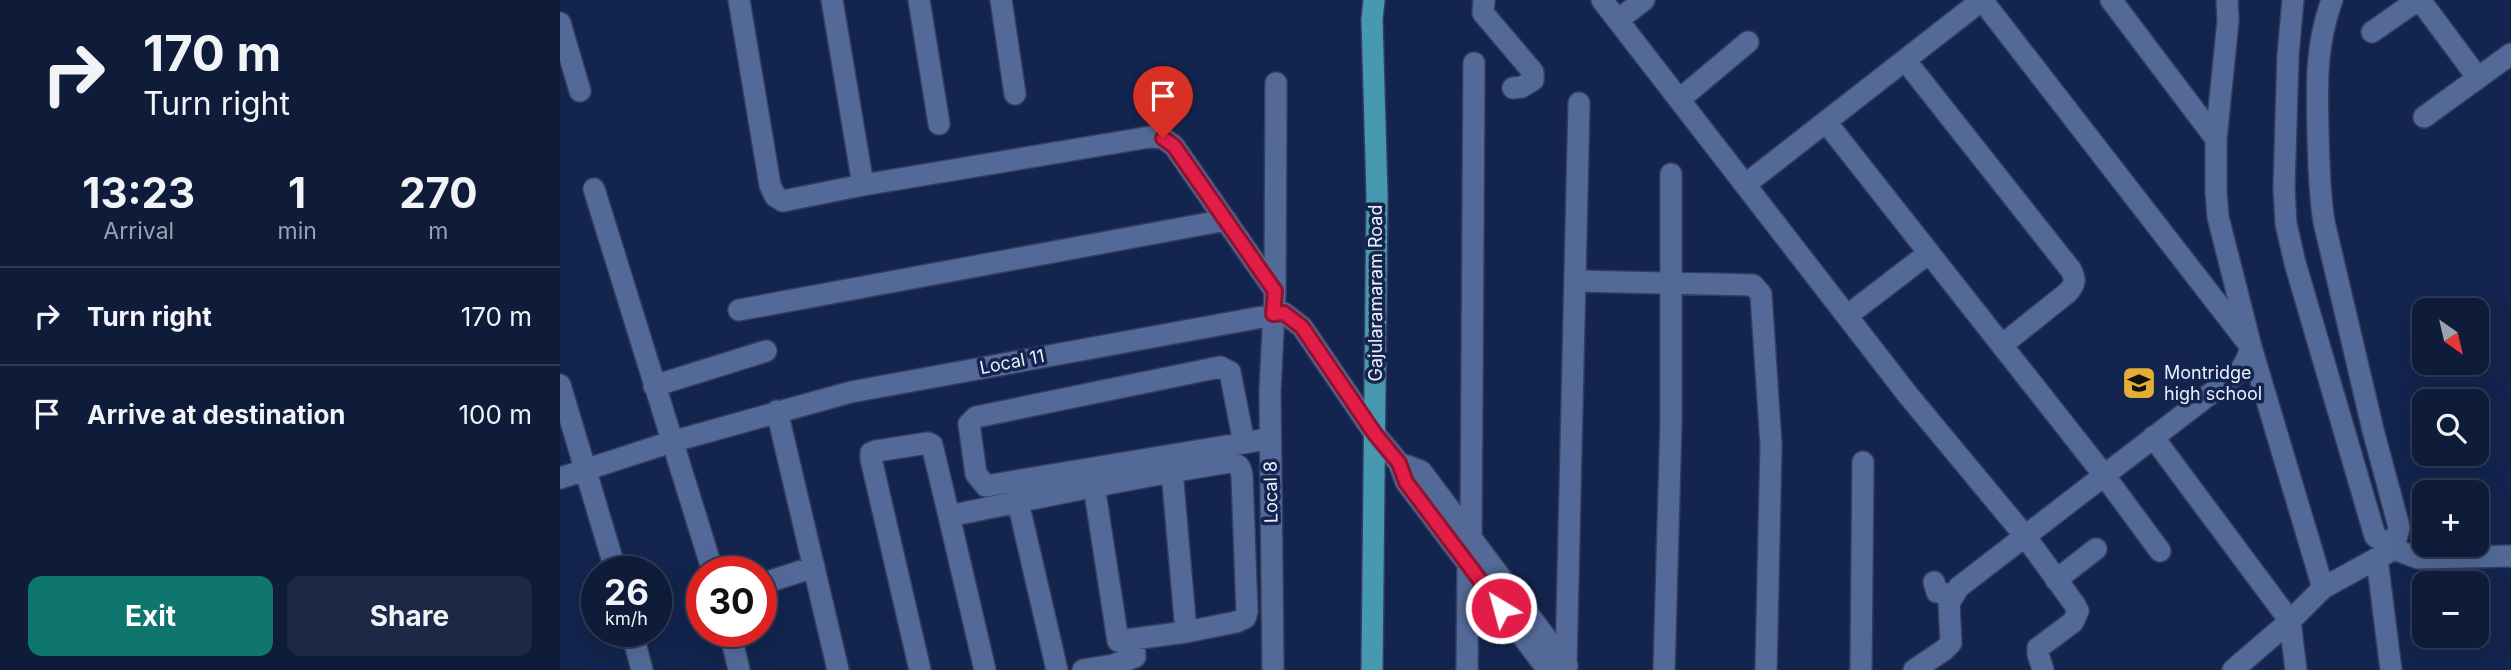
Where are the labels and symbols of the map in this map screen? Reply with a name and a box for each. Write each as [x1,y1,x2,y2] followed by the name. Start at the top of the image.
[1133,66,1193,138] pin
[1365,205,1386,381] street label: Gajularamaram Road
[2412,298,2488,374] north arrow
[978,345,1046,378] street label: Local 11
[2164,362,2262,404] place label: Montridge high school
[2120,364,2158,402] school or university icon: Montridge high school
[1259,461,1282,523] street label: Local 8
[686,556,777,647] speed limit sign: 30
[1464,571,1538,645] position arrow

